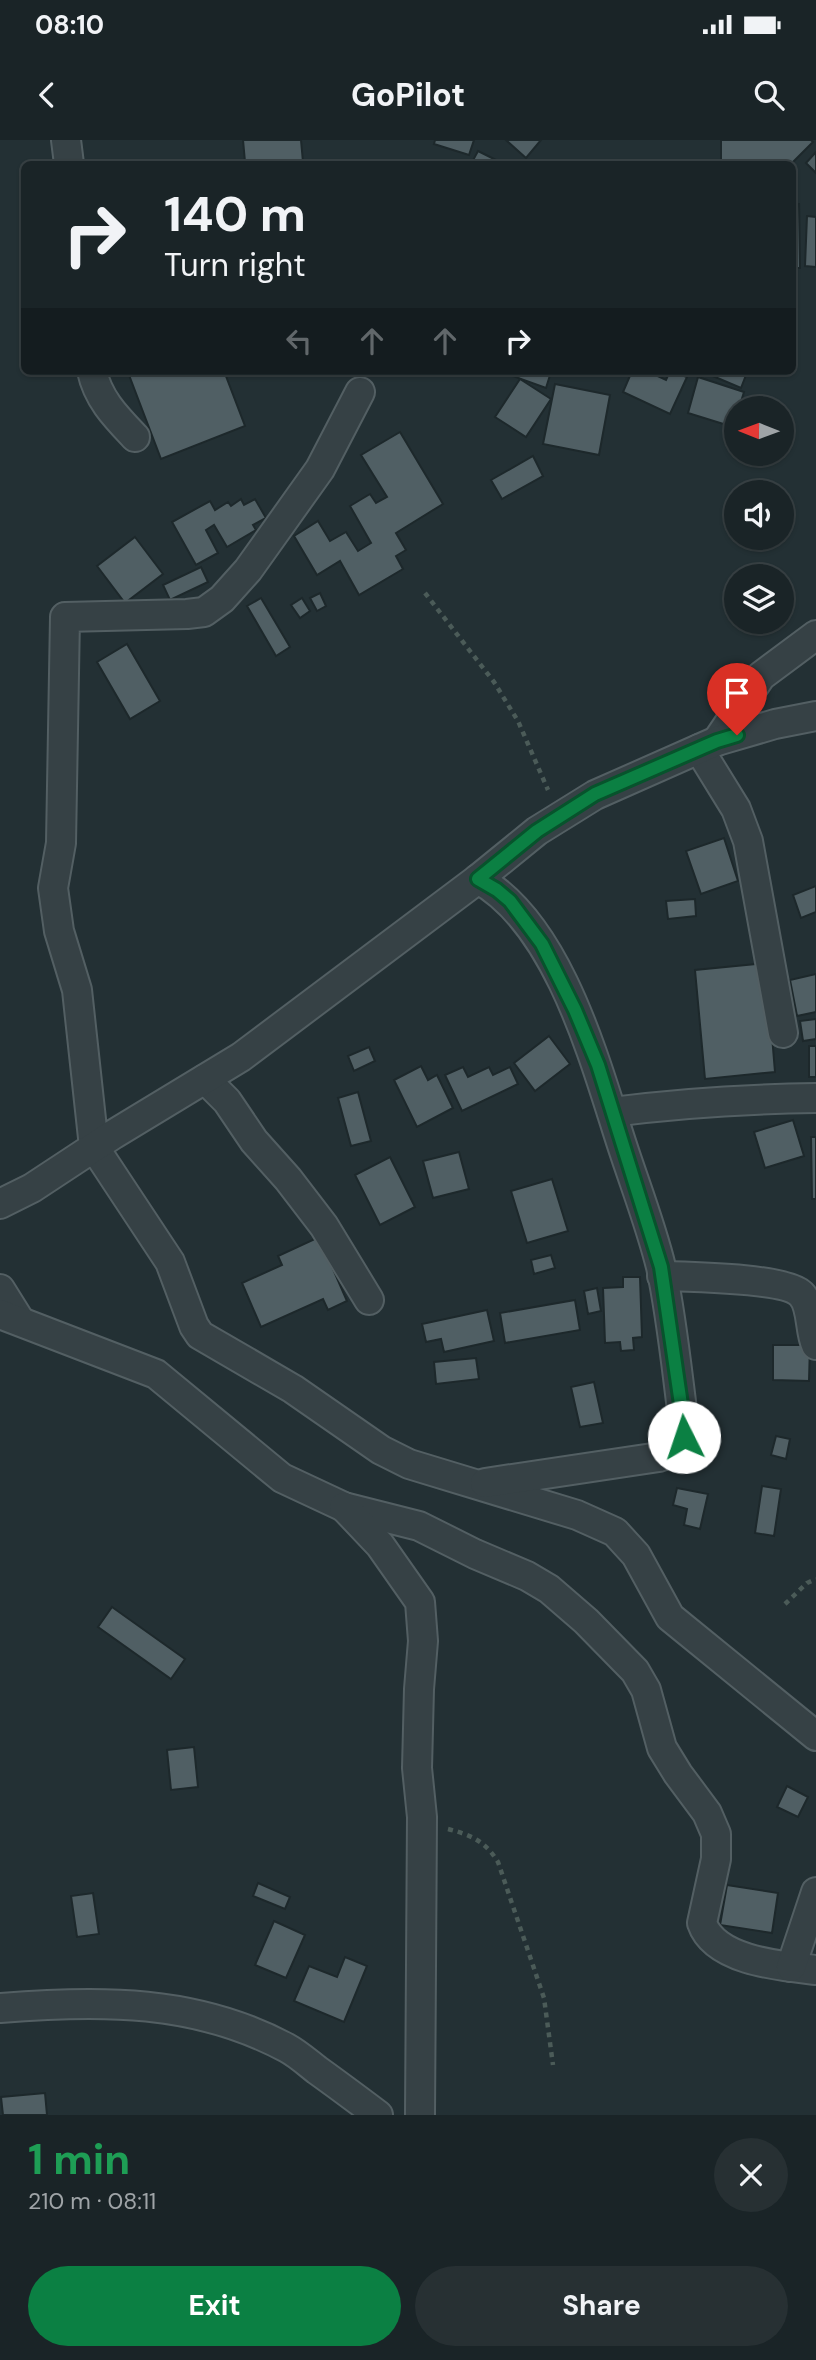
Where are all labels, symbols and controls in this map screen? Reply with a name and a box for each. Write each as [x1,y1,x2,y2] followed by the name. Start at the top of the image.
[35,8,104,42] text: 08:10
[351,74,465,116] text: GoPilot
[28,76,66,114] icon: back
[750,76,788,114] icon: search
[164,182,306,246] text: 140 m
[49,189,140,280] icon: right
[164,244,306,286] text: Turn right
[280,322,318,360] icon: left
[353,322,391,360] icon: ahead
[426,322,464,360] icon: ahead
[499,322,537,360] icon: right
[724,396,794,466] north arrow
[724,396,794,634] map controls
[724,480,794,550] button: sound
[724,564,794,634] button: layers
[707,663,767,735] pin
[718,674,756,712] icon: arrive
[647,1400,721,1474] position arrow
[28,2132,130,2187] text: 1 min
[714,2138,788,2212] button: close
[28,2186,156,2216] text: 210 m · 08:11
[28,2266,401,2346] button: Exit
[415,2266,788,2346] button: Share

